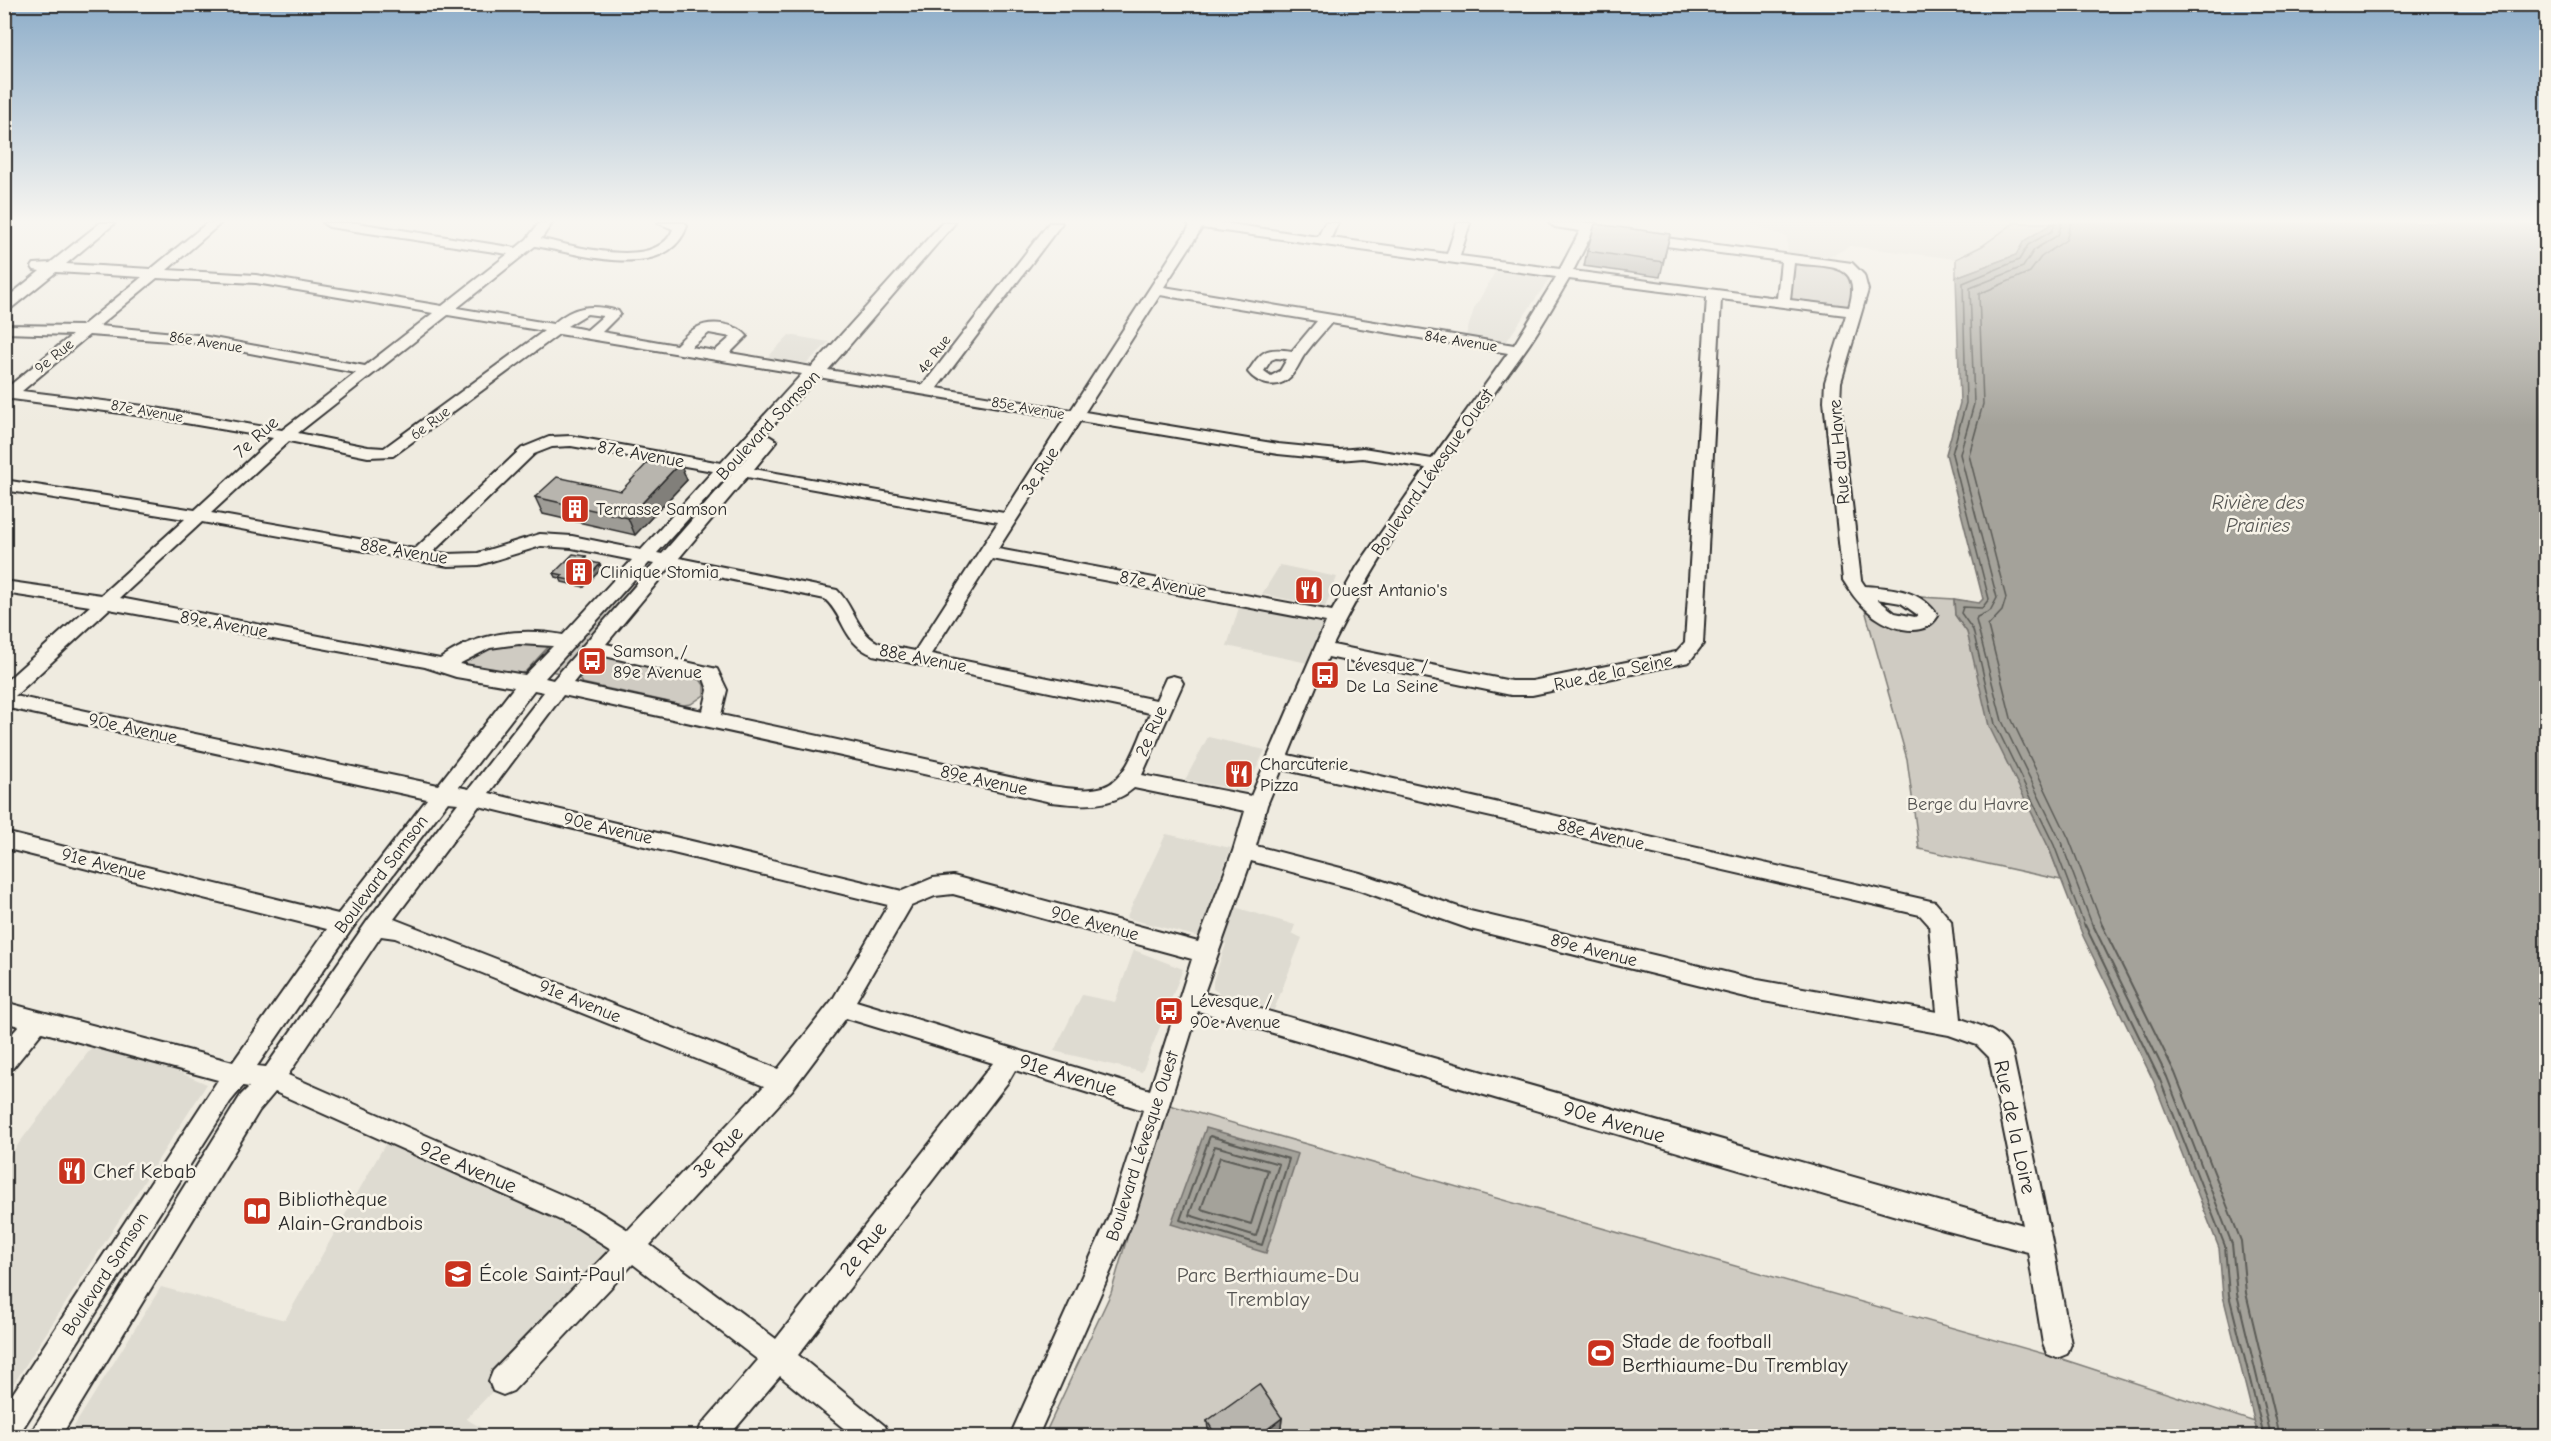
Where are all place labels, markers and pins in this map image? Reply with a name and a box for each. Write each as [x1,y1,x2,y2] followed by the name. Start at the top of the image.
[559,493,591,525] building icon: Terrasse Samson
[596,499,727,520] place label: Terrasse Samson
[563,556,595,588] building icon: Clinique Stomia
[600,562,719,583] place label: Clinique Stomia
[1293,574,1325,606] restaurant icon: Ouest Antanio's
[1330,580,1447,601] place label: Ouest Antanio's
[613,641,702,683] place label: Samson / 89e Avenue
[576,645,608,677] bus stop icon: Samson / 89e Avenue
[1346,655,1438,697] place label: Lévesque / De La Seine
[1309,659,1341,691] bus stop icon: Lévesque / De La Seine
[1260,754,1348,796] place label: Charcuterie Pizza
[1223,758,1255,790] restaurant icon: Charcuterie Pizza
[1190,991,1280,1033] place label: Lévesque / 90e Avenue
[1153,995,1185,1027] bus stop icon: Lévesque / 90e Avenue
[56,1155,88,1187] restaurant icon: Chef Kebab
[93,1159,196,1183] place label: Chef Kebab
[278,1187,423,1235] place label: Bibliothèque Alain-Grandbois
[241,1195,273,1227] library icon: Bibliothèque Alain-Grandbois
[442,1258,474,1290] school or university icon: École Saint-Paul
[479,1262,625,1286] place label: École Saint-Paul
[1622,1329,1848,1377] place label: Stade de football Berthiaume-Du Tremblay
[1585,1337,1617,1369] sports icon: Stade de football Berthiaume-Du Tremblay

